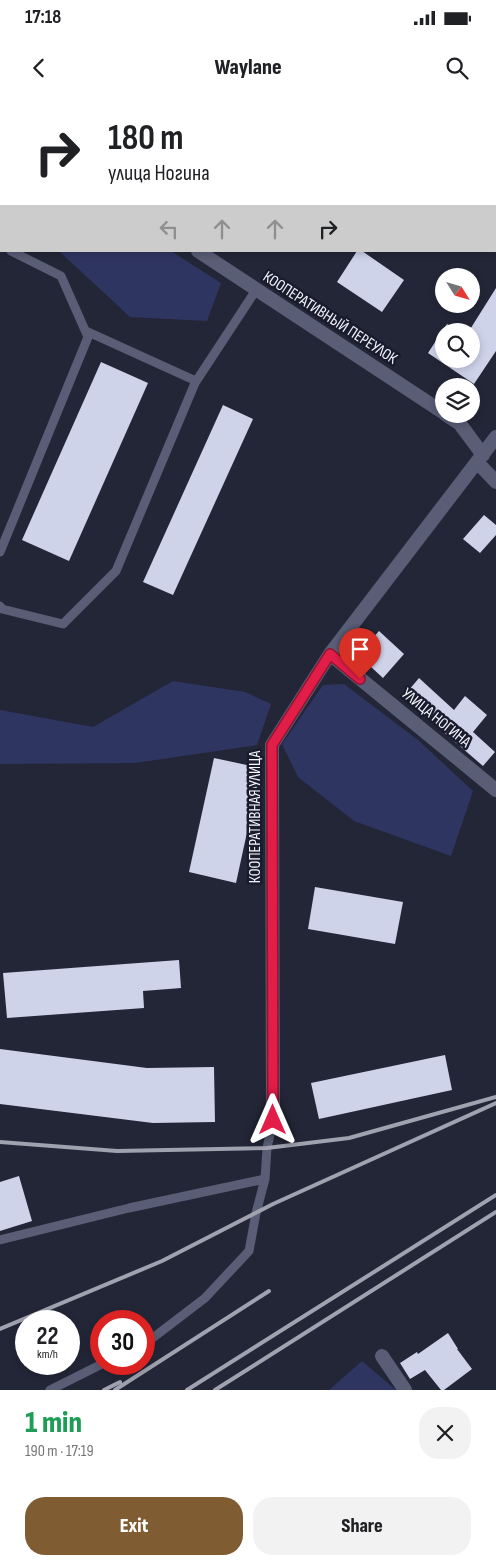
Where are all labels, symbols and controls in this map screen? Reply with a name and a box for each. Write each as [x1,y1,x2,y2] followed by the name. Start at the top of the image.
[25,6,61,29] text: 17:18
[25,54,53,82] icon: back
[214,54,282,81] text: Waylane
[443,54,471,82] icon: search
[108,117,184,160] text: 180 m
[25,120,90,185] icon: right
[108,160,210,187] text: улица Ногина
[155,215,183,243] icon: left
[208,215,236,243] icon: ahead
[261,215,289,243] icon: ahead
[314,215,342,243] icon: right
[259,267,401,369] street label: КООПЕРАТИВНЫЙ ПЕРЕУЛОК
[435,268,480,312] north arrow
[435,268,480,423] map controls
[435,323,480,368] button: search
[435,378,480,423] button: layers
[339,628,381,679] pin
[346,635,374,663] icon: arrive
[398,684,475,752] street label: УЛИЦА НОГИНА
[246,751,265,883] street label: КООПЕРАТИВНАЯ УЛИЦА
[246,1093,298,1145] position arrow
[90,1310,155,1375] speed limit sign: 30
[37,1321,58,1352] text: 22
[37,1347,58,1362] text: km/h
[25,1405,82,1441] text: 1 min
[419,1407,471,1459] button: close
[25,1442,93,1461] text: 190 m · 17:19
[25,1497,243,1555] button: Exit
[253,1497,471,1555] button: Share

